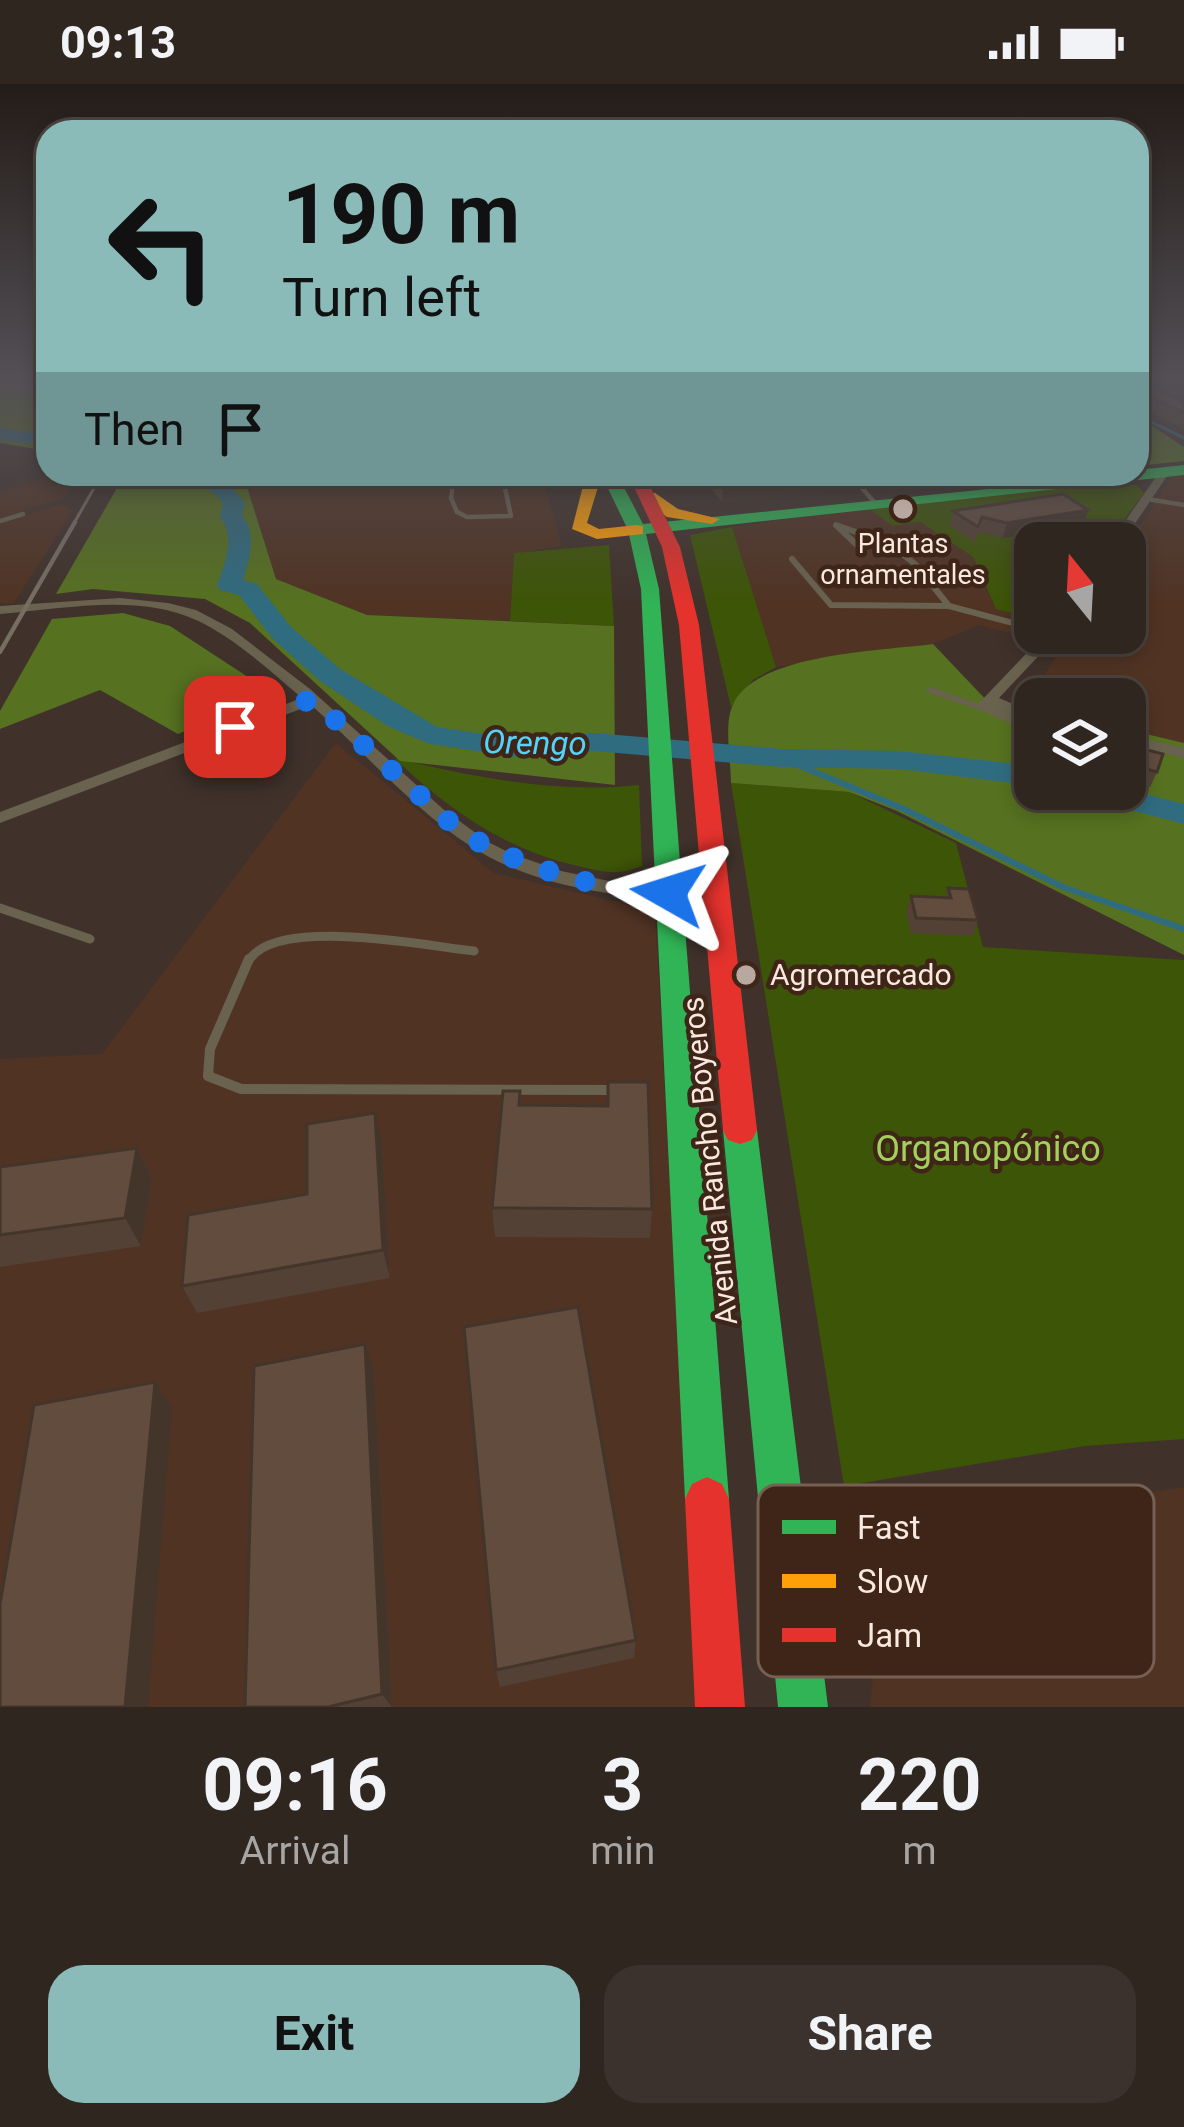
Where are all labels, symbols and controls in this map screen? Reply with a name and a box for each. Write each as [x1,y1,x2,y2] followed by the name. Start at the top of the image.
[60,16,176,69] text: 09:13
[282,165,520,264] text: 190 m
[84,168,240,324] icon: left
[282,266,481,329] text: Turn left
[208,396,274,462] icon: arrive
[84,403,184,456] text: Then
[890,496,916,522] marker: Plantas ornamentales
[1014,522,1146,654] north arrow
[1014,522,1146,810] map controls
[820,528,986,591] place label: Plantas ornamentales
[184,676,286,778] pin
[1014,678,1146,810] button: layers
[202,694,268,760] icon: arrive
[483,722,587,763] water label: Orengo
[605,830,731,956] position arrow
[770,957,952,992] place label: Agromercado
[733,962,759,988] marker: Agromercado
[675,995,744,1327] street label: Avenida Rancho Boyeros
[875,1128,1101,1170] park label: Organopónico
[758,1485,1154,1677] legend
[857,1508,920,1547] text: Fast
[857,1562,928,1601] text: Slow
[857,1616,922,1655] text: Jam
[202,1743,388,1828] text: 09:16
[602,1743,643,1828] text: 3
[858,1743,982,1828] text: 220
[240,1828,350,1874] text: Arrival
[590,1828,655,1874] text: min
[903,1828,937,1874] text: m
[48,1965,580,2103] button: Exit
[604,1965,1136,2103] button: Share

